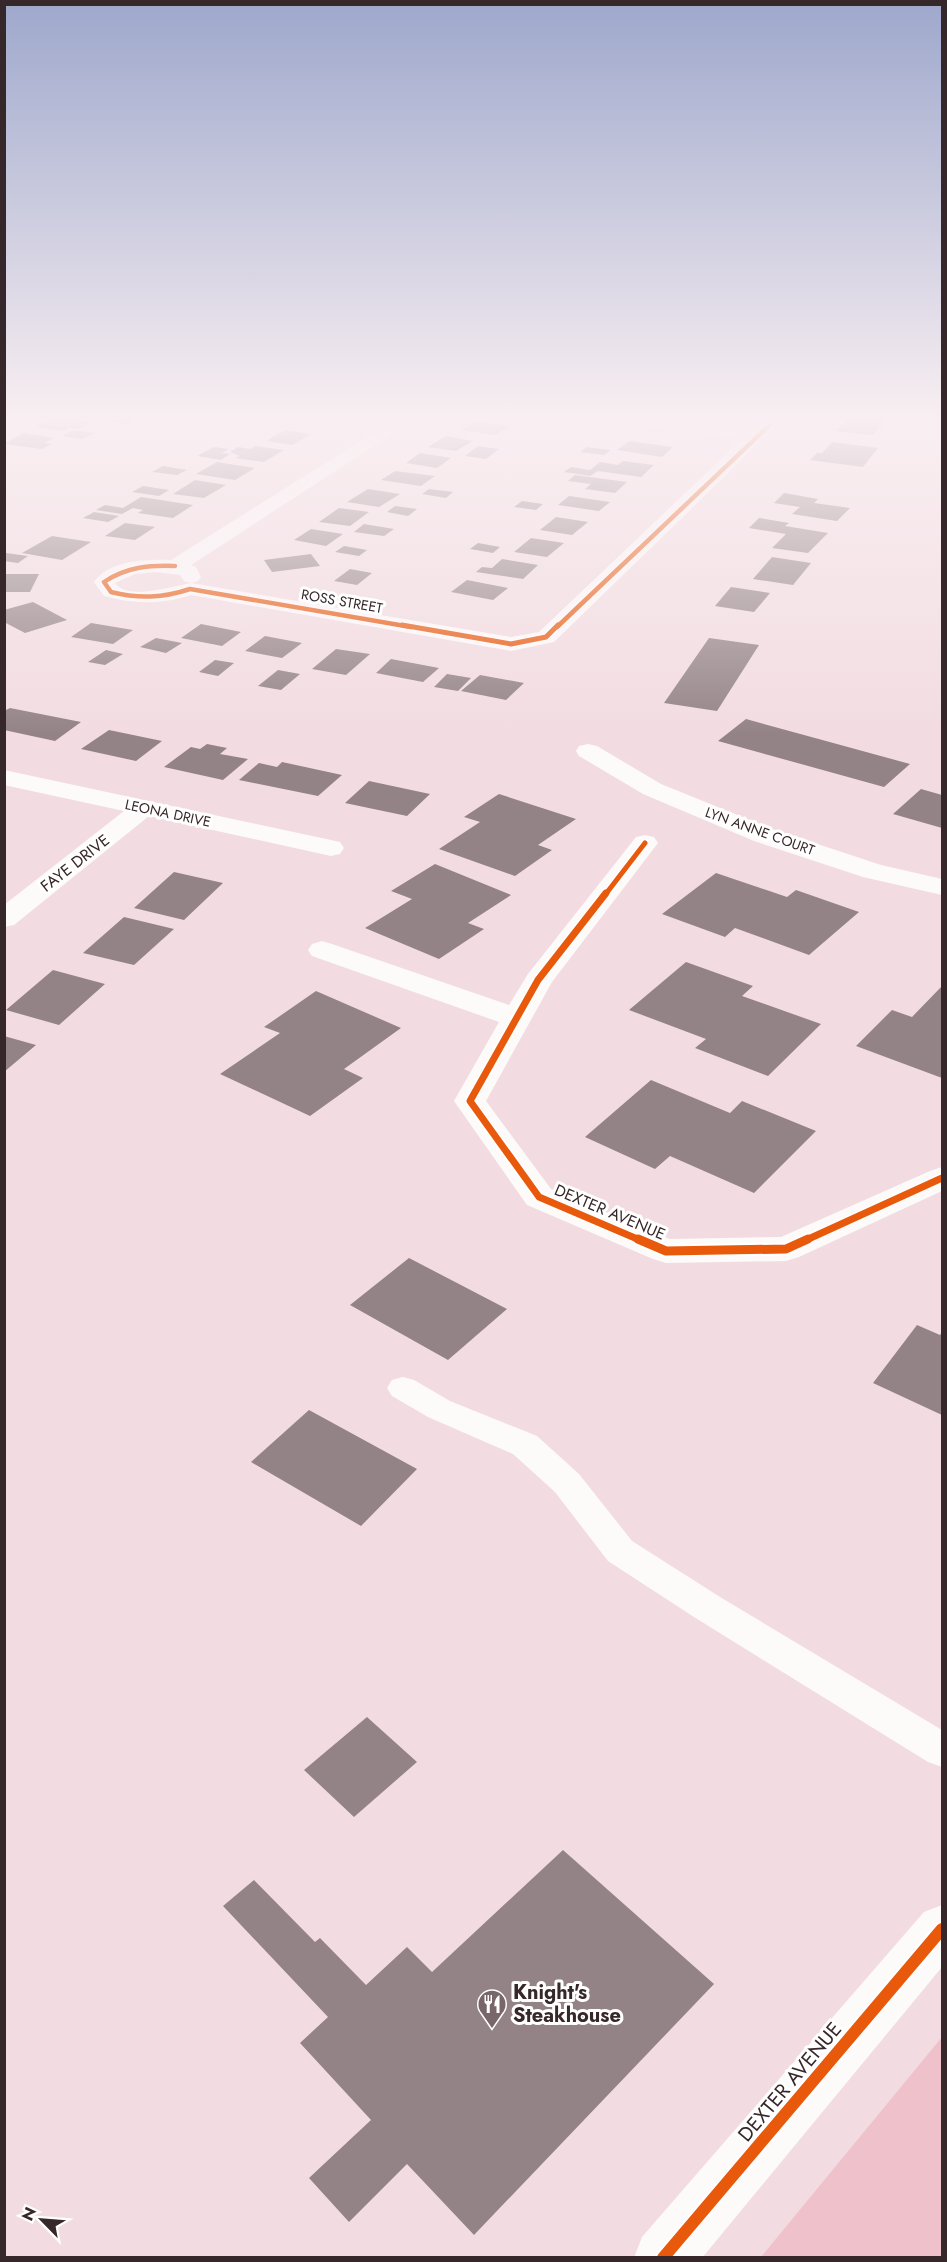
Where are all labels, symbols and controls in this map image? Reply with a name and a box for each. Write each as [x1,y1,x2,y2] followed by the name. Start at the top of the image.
[300,584,385,618] street label: ROSS STREET
[123,794,213,832] street label: LEONA DRIVE
[703,802,818,860] street label: LYN ANNE COURT
[36,829,114,897] street label: FAYE DRIVE
[551,1178,669,1246] street label: DEXTER AVENUE
[513,1978,621,2030] place label: Knight's Steakhouse
[476,1988,508,2030] restaurant icon: Knight's Steakhouse
[731,2016,849,2148] street label: DEXTER AVENUE
[12,2190,72,2250] north arrow
[16,2203,42,2224] text: N

